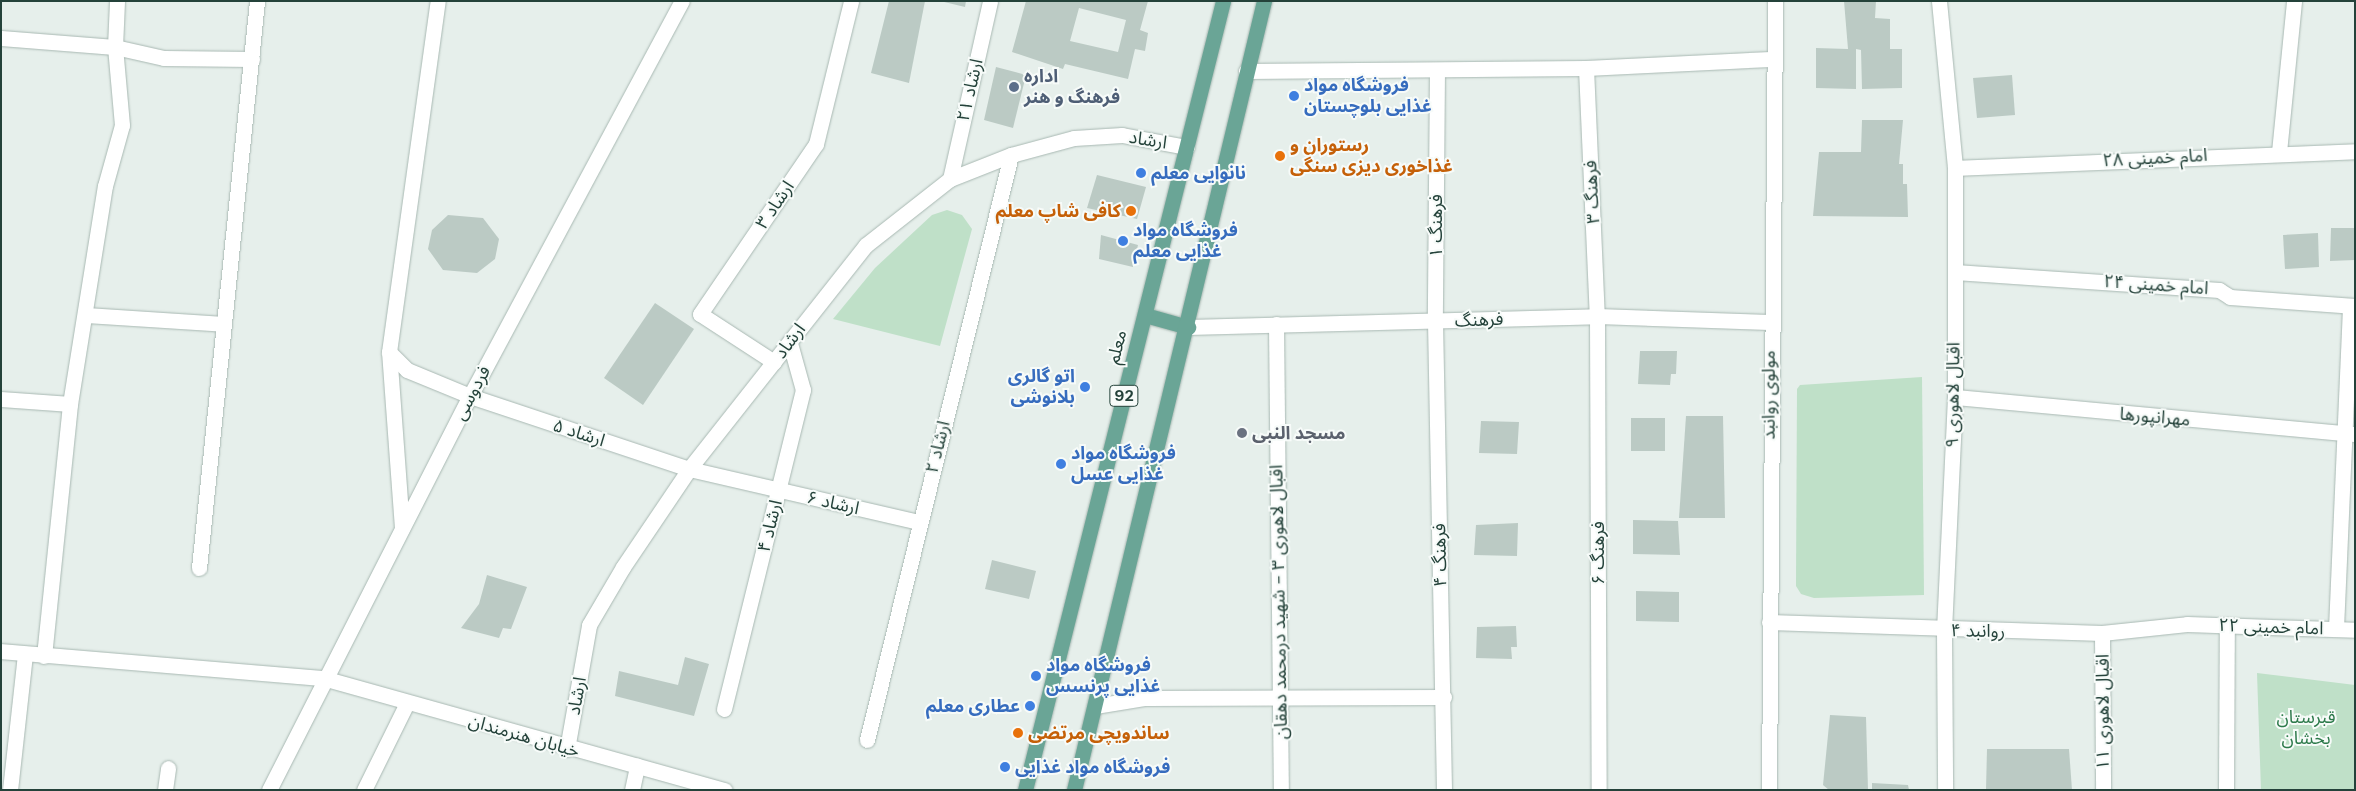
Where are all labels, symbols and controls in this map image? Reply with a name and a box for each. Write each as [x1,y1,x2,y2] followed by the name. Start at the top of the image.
[952,57,988,123] street label: ارشاد ۲۱
[1024,66,1120,108] place label: اداره فرهنگ و هنر
[1304,75,1432,118] place label: فروشگاه مواد غذایی بلوچستان
[1008,81,1020,93] marker: اداره فرهنگ و هنر
[1288,90,1300,102] marker: فروشگاه مواد غذایی بلوچستان
[1127,126,1169,154] street label: ارشاد
[1290,135,1453,178] place label: رستوران و غذاخوری دیزی سنگی
[2102,144,2208,172] street label: امام خمینی ۲۸
[1274,150,1286,162] marker: رستوران و غذاخوری دیزی سنگی
[1580,160,1604,224] street label: فرهنگ ۳
[1151,162,1246,184] place label: نانوایی معلم
[1135,167,1147,179] marker: نانوایی معلم
[751,177,799,233] street label: ارشاد ۳
[1425,194,1447,258] street label: فرهنگ ۱
[995,200,1121,222] place label: کافی شاپ معلم
[1125,205,1137,217] marker: کافی شاپ معلم
[1133,220,1238,262] place label: فروشگاه مواد غذایی معلم
[1117,235,1129,247] marker: فروشگاه مواد غذایی معلم
[2103,271,2209,299] street label: امام خمینی ۲۴
[1454,308,1504,332] street label: فرهنگ
[770,319,810,363] street label: ارشاد
[1102,328,1132,366] street label: معلم
[1941,342,1965,448] street label: اقبال لاهوری ۹
[1758,350,1780,440] street label: مولوی روانبد
[449,362,495,424] street label: فردوسی
[1008,366,1075,408] place label: اتو گالری بلانوشی
[1079,381,1091,393] marker: اتو گالری بلانوشی
[1109,382,1139,410] road number: 92
[2119,403,2191,431] street label: مهرانپورها
[550,414,608,452] street label: ارشاد ۵
[921,418,955,476] street label: ارشاد ۲
[1252,422,1346,444] place label: مسجد النبی
[1236,427,1248,439] marker: مسجد النبی
[1071,443,1176,486] place label: فروشگاه مواد غذایی عسل
[1055,458,1067,470] marker: فروشگاه مواد غذایی عسل
[1266,464,1292,740] street label: اقبال لاهوری ۳ - شهید درمحمد دهقان
[805,486,861,520] street label: ارشاد ۶
[753,497,787,555] street label: ارشاد ۴
[1587,521,1609,585] street label: فرهنگ ۶
[1429,523,1451,587] street label: فرهنگ ۴
[2218,614,2324,640] street label: امام خمینی ۲۲
[1951,620,2005,642] street label: روانبد ۴
[2092,654,2114,770] street label: اقبال لاهوری ۱۱
[1046,655,1160,698] place label: فروشگاه مواد غذایی پرنسس
[1030,670,1042,682] marker: فروشگاه مواد غذایی پرنسس
[563,675,591,717] street label: ارشاد
[926,695,1020,717] place label: عطاری معلم
[1024,700,1036,712] marker: عطاری معلم
[2276,707,2336,750] park label: قبرستان بخشان
[466,710,582,762] street label: خیابان هنرمندان
[1028,722,1170,744] place label: ساندویچی مرتضی
[1012,727,1024,739] marker: ساندویچی مرتضی
[1015,756,1170,778] place label: فروشگاه مواد غذایی
[999,761,1011,773] marker: فروشگاه مواد غذایی

